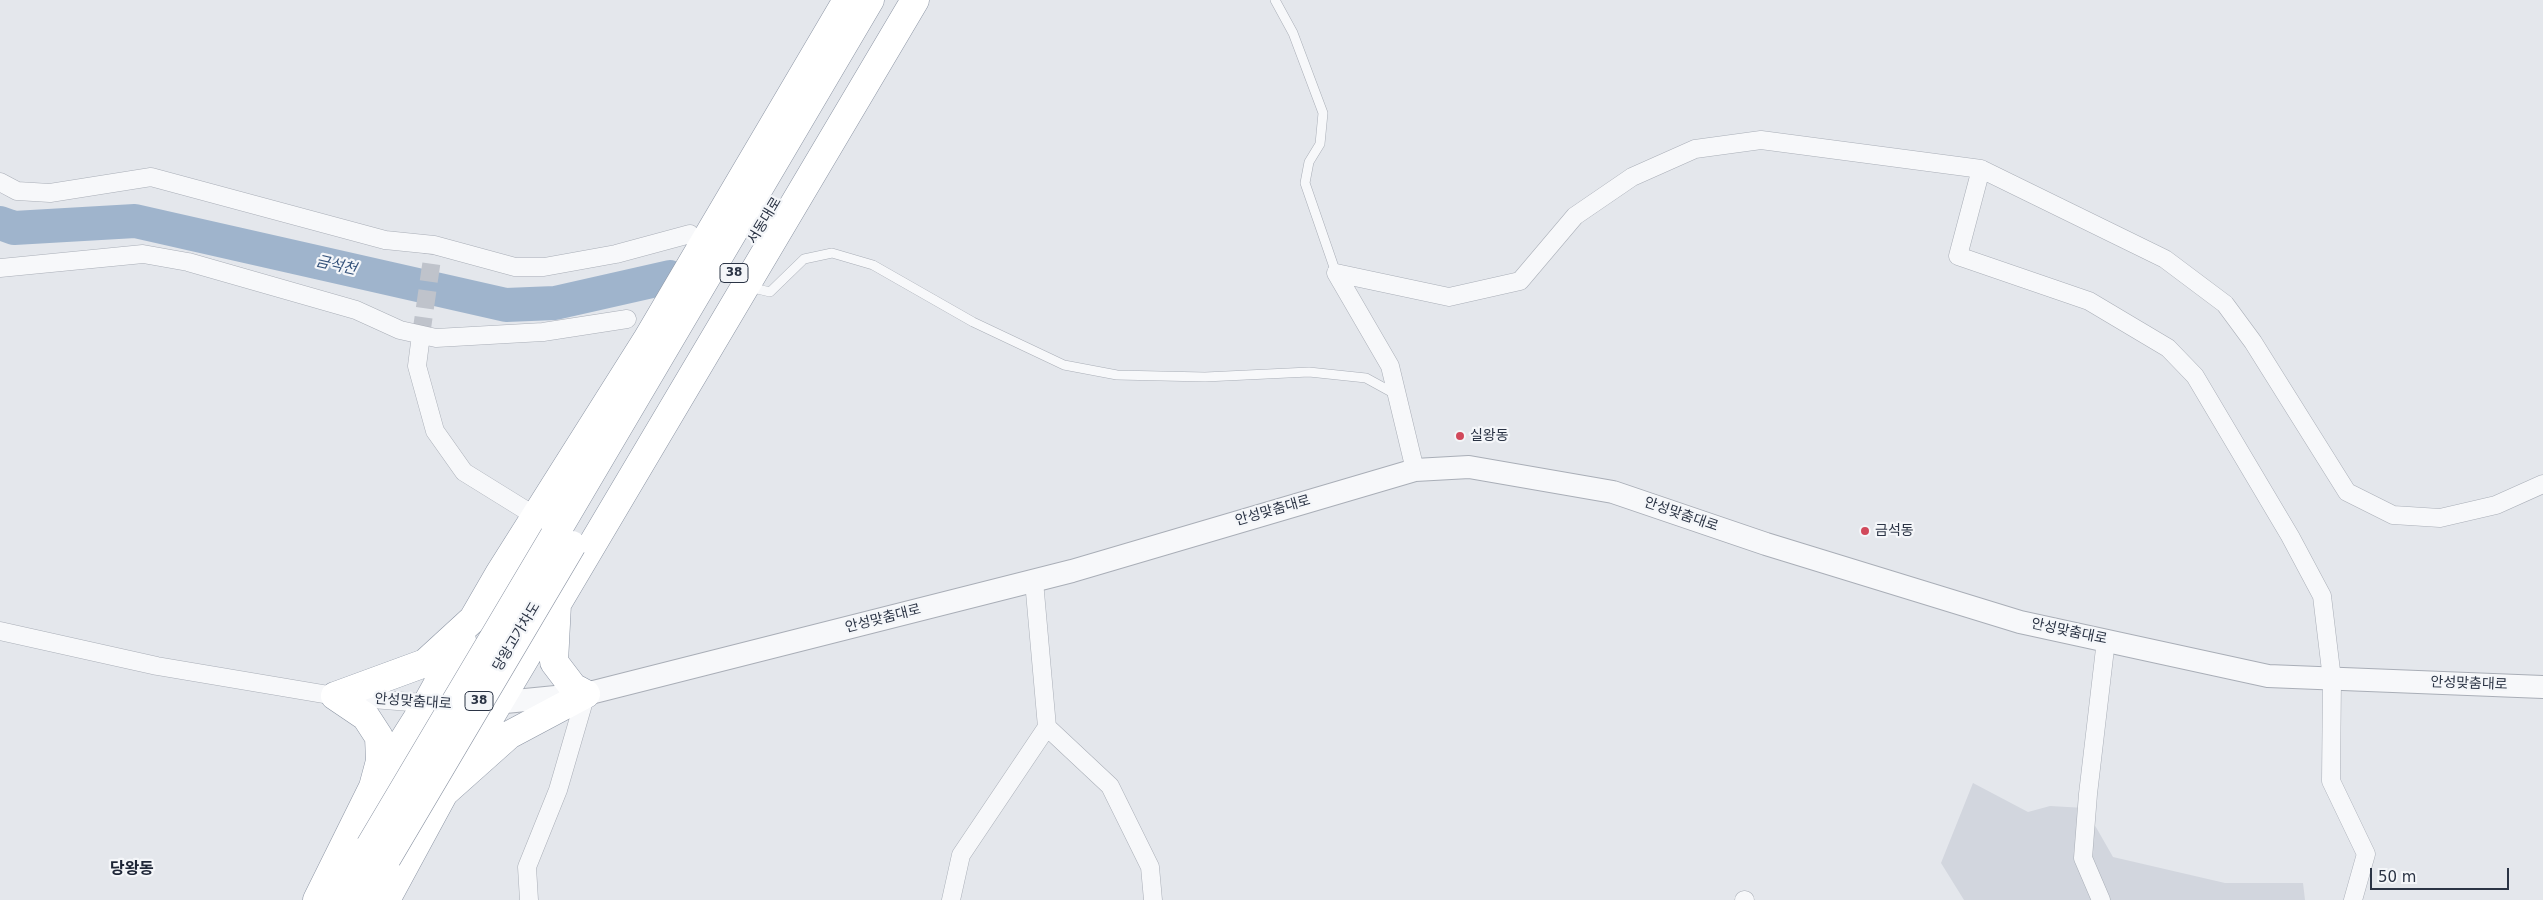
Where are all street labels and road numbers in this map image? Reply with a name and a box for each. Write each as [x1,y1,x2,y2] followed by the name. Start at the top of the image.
[745,195,785,247] street label: 서동대로
[720,264,748,282] road number: 38
[1234,492,1312,530] street label: 안성맞춤대로
[1642,494,1720,536] street label: 안성맞춤대로
[490,600,544,674] street label: 당왕고가차도
[843,602,923,636] street label: 안성맞춤대로
[2029,616,2109,648] street label: 안성맞춤대로
[2430,674,2508,694] street label: 안성맞춤대로
[374,691,452,713] street label: 안성맞춤대로
[465,691,493,710] road number: 38

